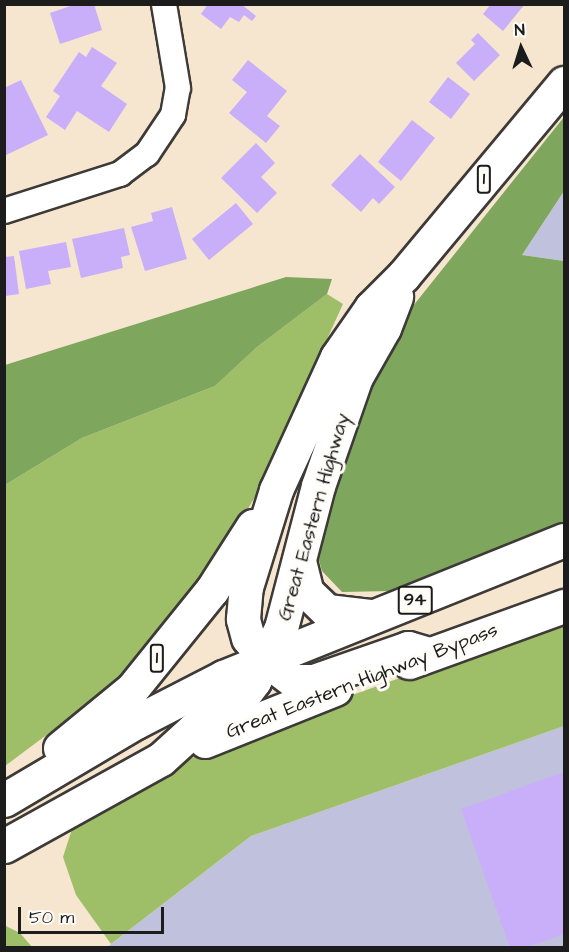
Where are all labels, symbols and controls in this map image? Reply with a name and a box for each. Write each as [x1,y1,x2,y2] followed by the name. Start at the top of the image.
[491,18,551,78] north arrow
[514,19,526,41] text: N
[476,164,492,194] road number: 1
[273,411,355,623] street label: Great Eastern Highway
[397,585,433,615] road number: 94
[223,618,501,744] street label: Great Eastern Highway Bypass
[150,643,164,673] road number: 1
[21,895,166,933] scale bar
[29,905,74,930] text: 50 m

